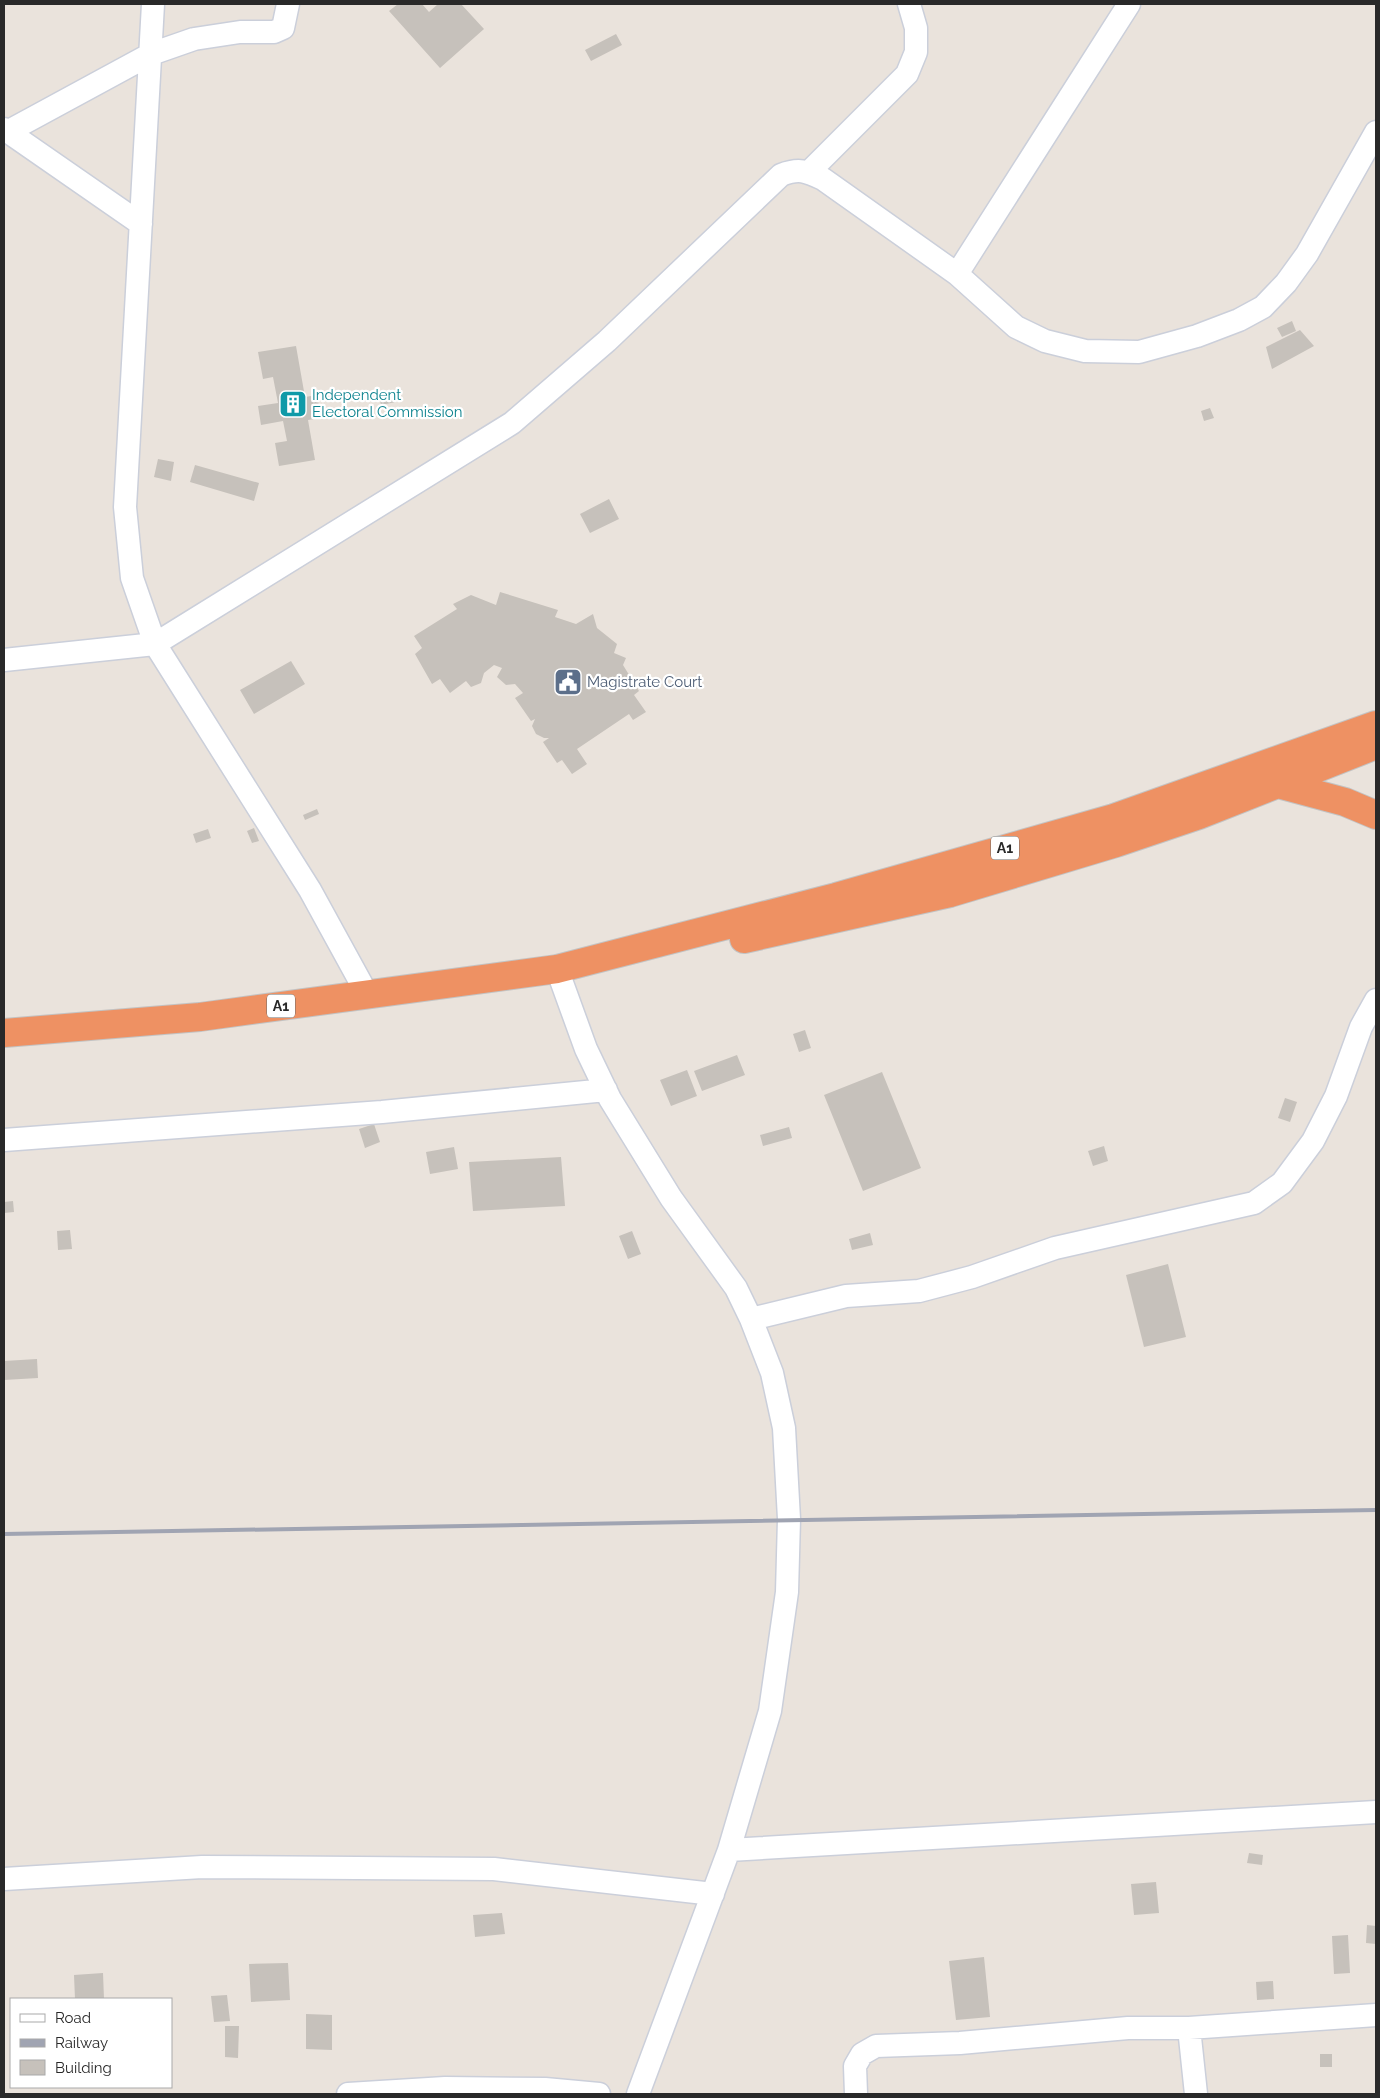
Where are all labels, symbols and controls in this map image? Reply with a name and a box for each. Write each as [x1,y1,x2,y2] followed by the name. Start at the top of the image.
[312,386,462,421] place label: Independent Electoral Commission
[278,389,308,419] building icon: Independent Electoral Commission
[553,667,583,697] public building icon: Magistrate Court
[587,673,702,691] place label: Magistrate Court
[991,836,1019,860] road number: A1
[267,994,295,1018] road number: A1
[10,1998,172,2088] legend
[55,2009,91,2027] text: Road
[55,2034,108,2052] text: Railway
[55,2059,112,2077] text: Building

